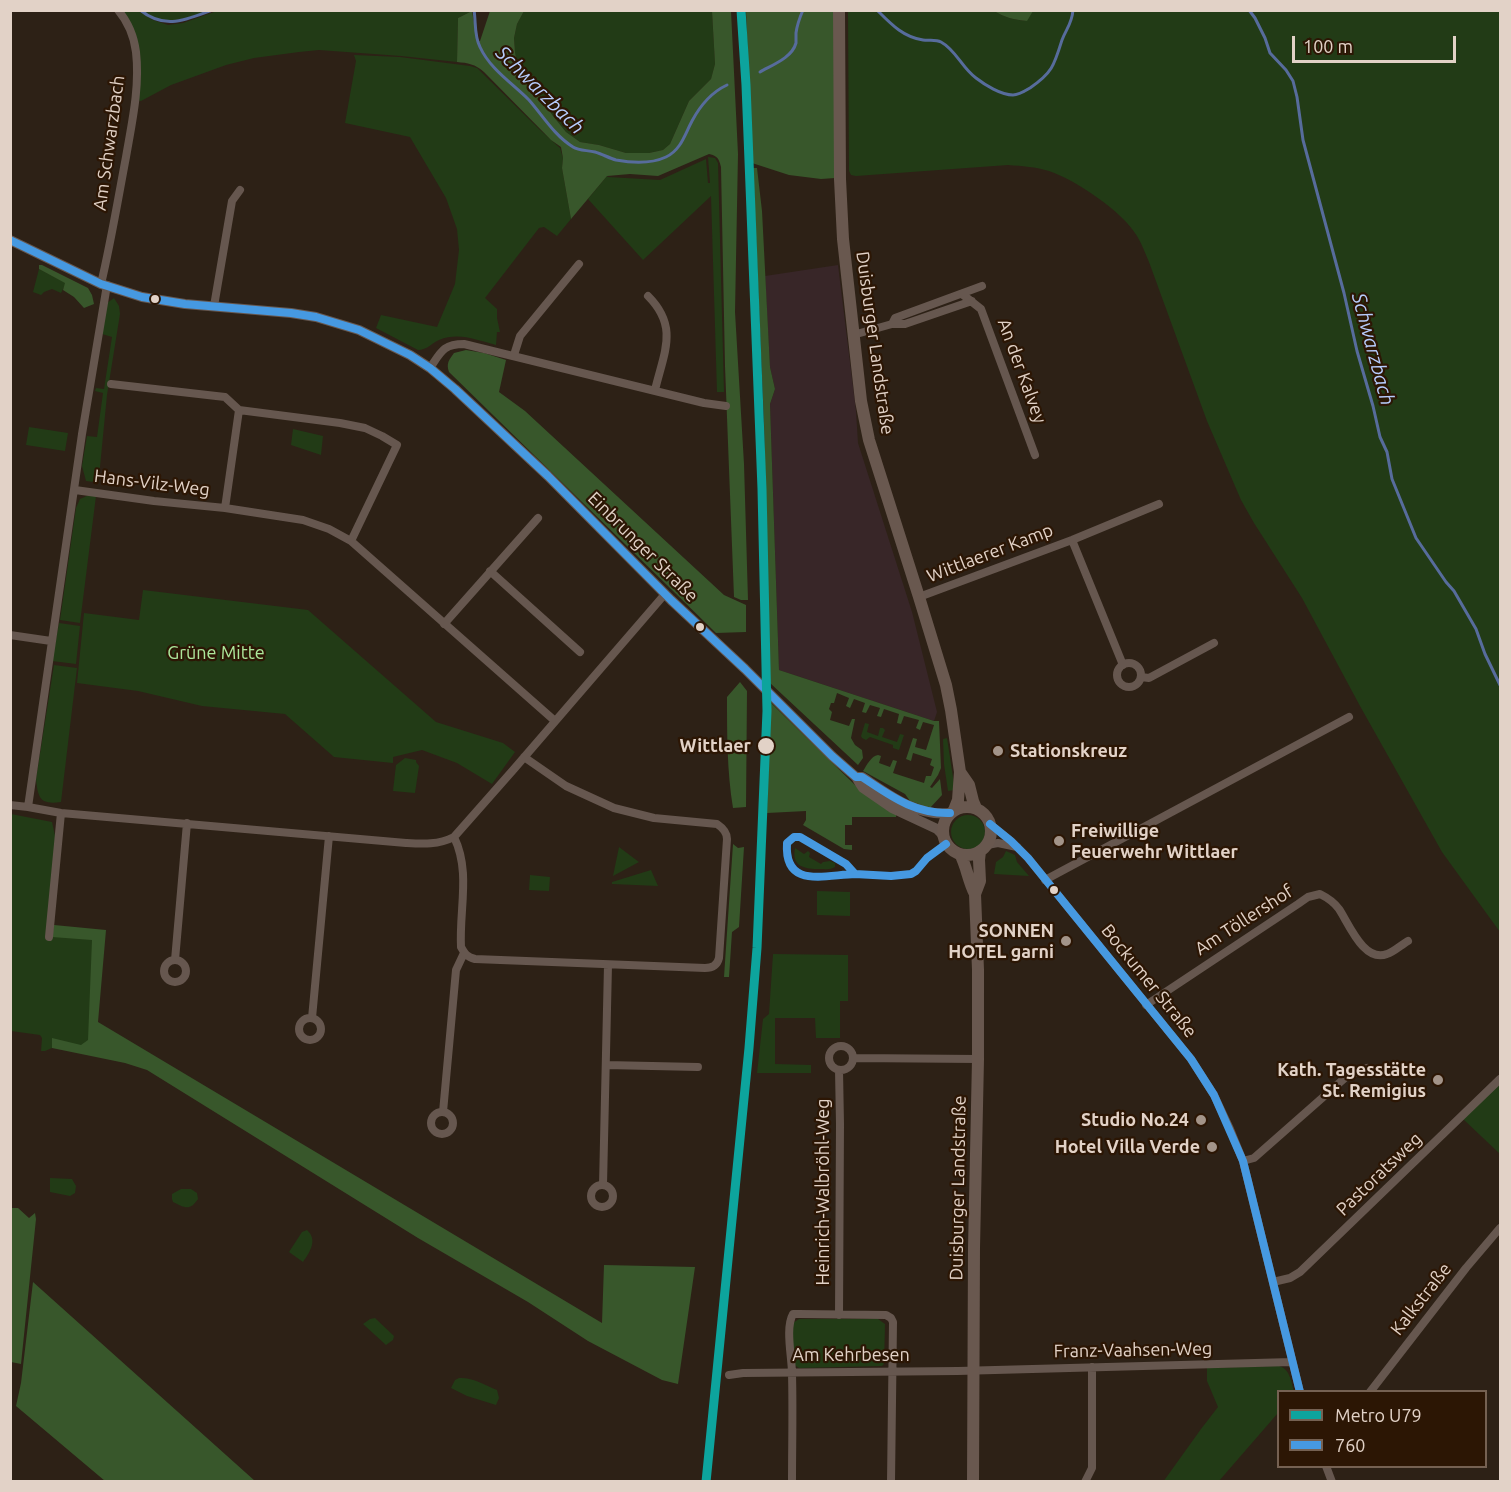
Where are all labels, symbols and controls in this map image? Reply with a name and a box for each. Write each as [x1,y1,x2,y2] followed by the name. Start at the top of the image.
[1295,24,1458,62] scale bar
[1303,36,1353,56] text: 100 m
[491,41,589,139] water label: Schwarzbach
[89,74,129,212] street label: Am Schwarzbach
[851,250,899,436] street label: Duisburger Landstraße
[1346,290,1400,408] water label: Schwarzbach
[149,293,161,305] unlabelled marker
[993,316,1051,426] street label: An der Kalvey
[93,465,211,501] street label: Hans-Vilz-Weg
[583,487,703,607] street label: Einbrunger Straße
[924,519,1056,587] street label: Wittlaerer Kamp
[694,621,706,633] unlabelled marker
[167,642,265,664] park label: Grüne Mitte
[680,735,751,757] place label: Wittlaer
[756,736,776,756] marker: Wittlaer
[1010,740,1127,762] place label: Stationskreuz
[991,744,1005,758] marker: Stationskreuz
[1071,820,1238,862] place label: Freiwillige Feuerwehr Wittlaer
[1052,834,1066,848] marker: Freiwillige Feuerwehr Wittlaer
[1191,880,1297,960] street label: Am Töllershof
[1048,884,1060,896] unlabelled marker
[948,920,1054,962] place label: SONNEN HOTEL garni
[1097,920,1201,1042] street label: Bockumer Straße
[1059,934,1073,948] marker: SONNEN HOTEL garni
[1277,1059,1426,1102] place label: Kath. Tagesstätte St. Remigius
[1431,1073,1445,1087] marker: Kath. Tagesstätte St. Remigius
[946,1095,970,1281] street label: Duisburger Landstraße
[812,1098,834,1286] street label: Heinrich-Walbröhl-Weg
[1081,1109,1189,1131] place label: Studio No.24
[1194,1113,1208,1127] marker: Studio No.24
[1332,1128,1426,1220] street label: Pastoratsweg
[1055,1136,1200,1158] place label: Hotel Villa Verde
[1205,1140,1219,1154] marker: Hotel Villa Verde
[1386,1259,1456,1339] street label: Kalkstraße
[1053,1338,1213,1362] street label: Franz-Vaahsen-Weg
[792,1344,910,1366] street label: Am Kehrbesen
[1277,1390,1487,1468] legend
[1335,1405,1422,1425] text: Metro U79
[1335,1435,1365,1455] text: 760

